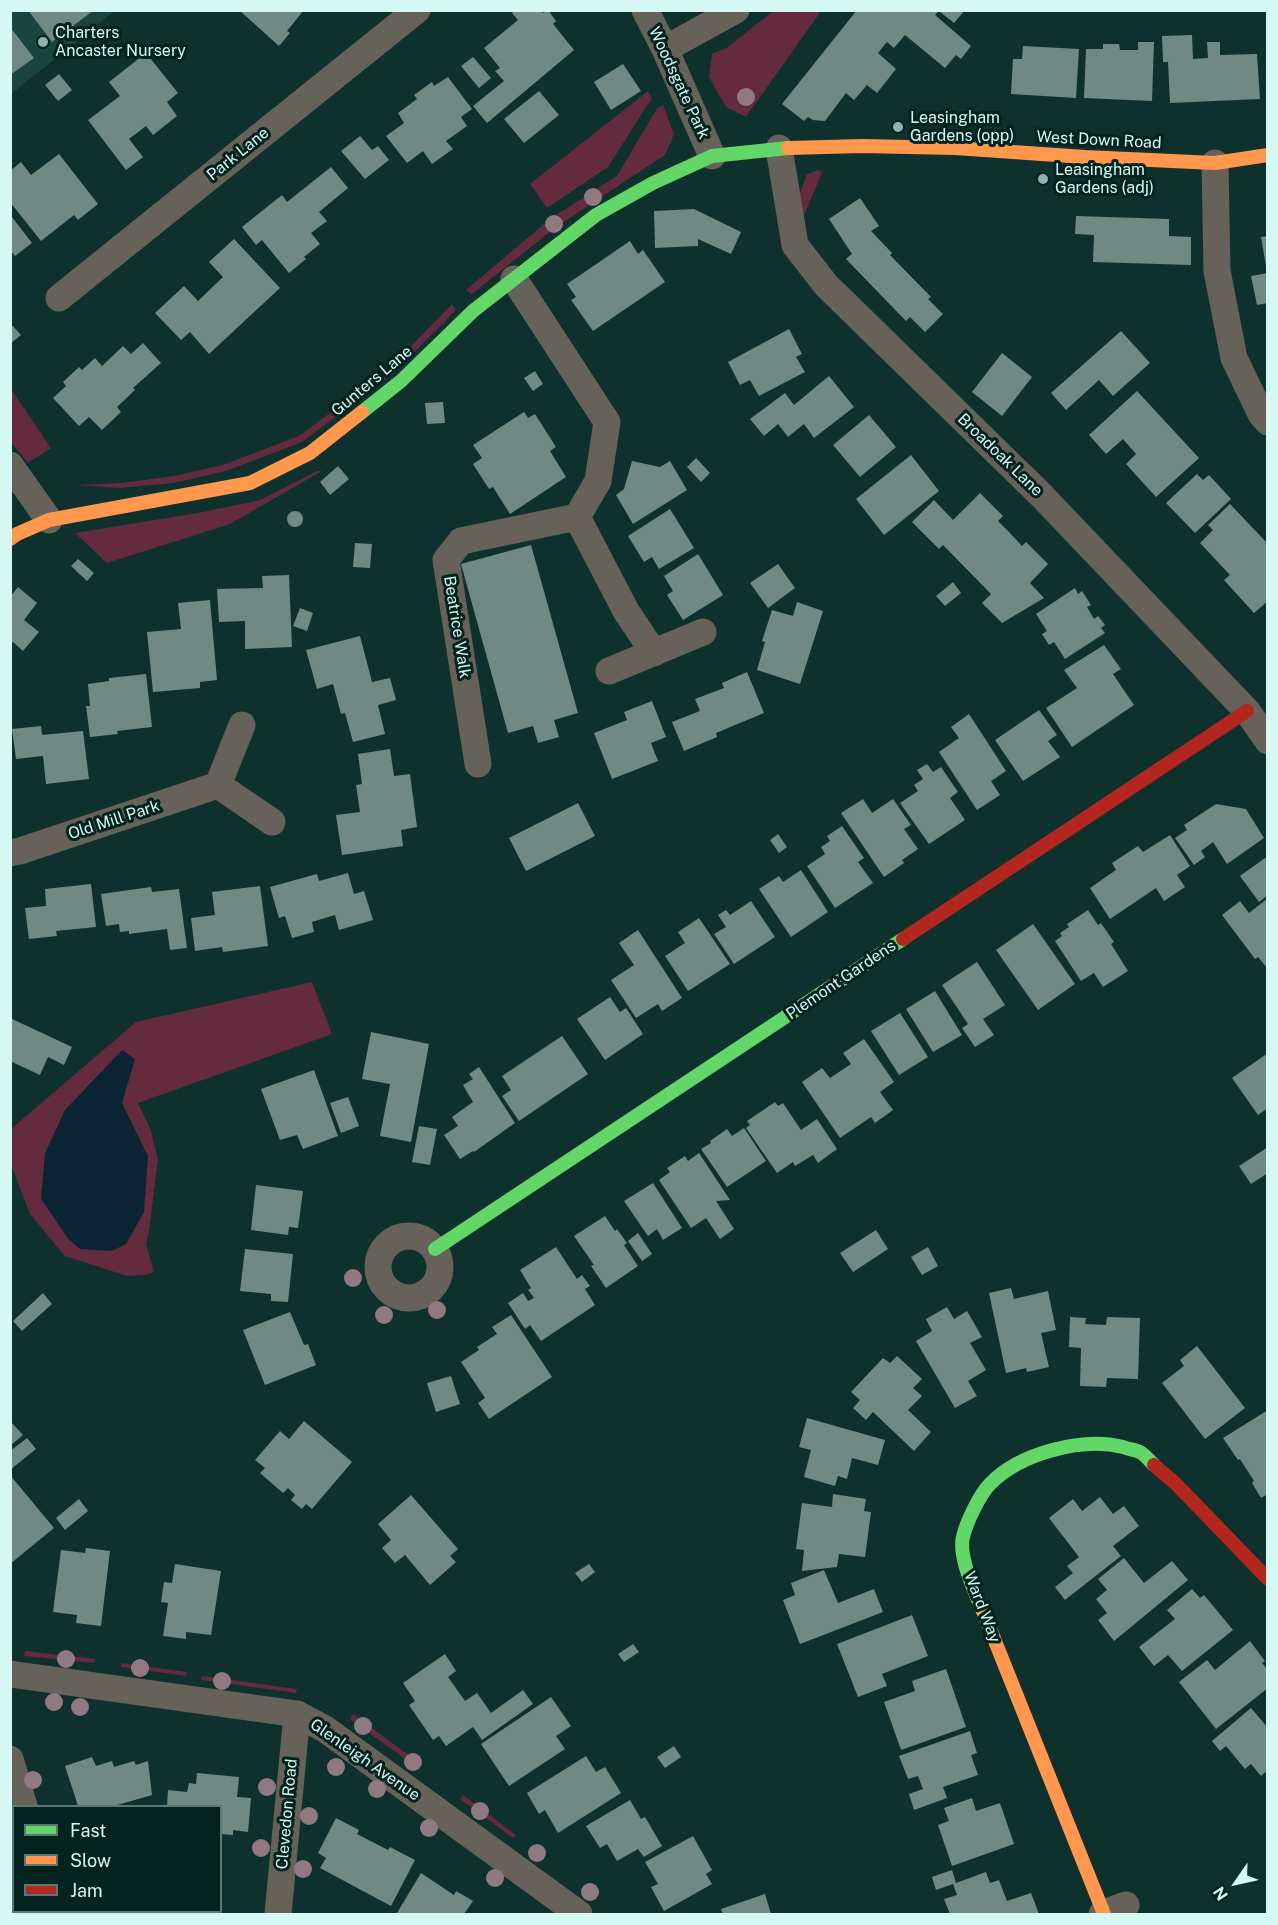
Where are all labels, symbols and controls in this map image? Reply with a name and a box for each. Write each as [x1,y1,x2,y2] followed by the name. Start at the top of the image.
[55,23,186,61] place label: Charters Ancaster Nursery
[645,24,713,142] street label: Woodsgate Park
[36,35,50,49] marker: Charters Ancaster Nursery
[910,108,1014,146] place label: Leasingham Gardens (opp)
[891,120,905,134] marker: Leasingham Gardens (opp)
[203,123,273,185] street label: Park Lane
[1036,127,1162,153] street label: West Down Road
[1055,160,1154,198] place label: Leasingham Gardens (adj)
[1036,172,1050,186] marker: Leasingham Gardens (adj)
[328,342,416,420] street label: Gunters Lane
[953,410,1047,500] street label: Broadoak Lane
[439,574,475,680] street label: Beatrice Walk
[66,796,162,844] street label: Old Mill Park
[783,936,899,1024] street label: Plemont Gardens
[960,1569,1004,1645] street label: Ward Way
[306,1715,424,1805] street label: Glenleigh Avenue
[273,1758,301,1870] street label: Clevedon Road
[12,1805,222,1913] legend
[70,1820,106,1841] text: Fast
[70,1850,111,1871] text: Slow
[1206,1853,1266,1913] north arrow
[70,1880,103,1901] text: Jam
[1209,1883,1232,1904] text: N

